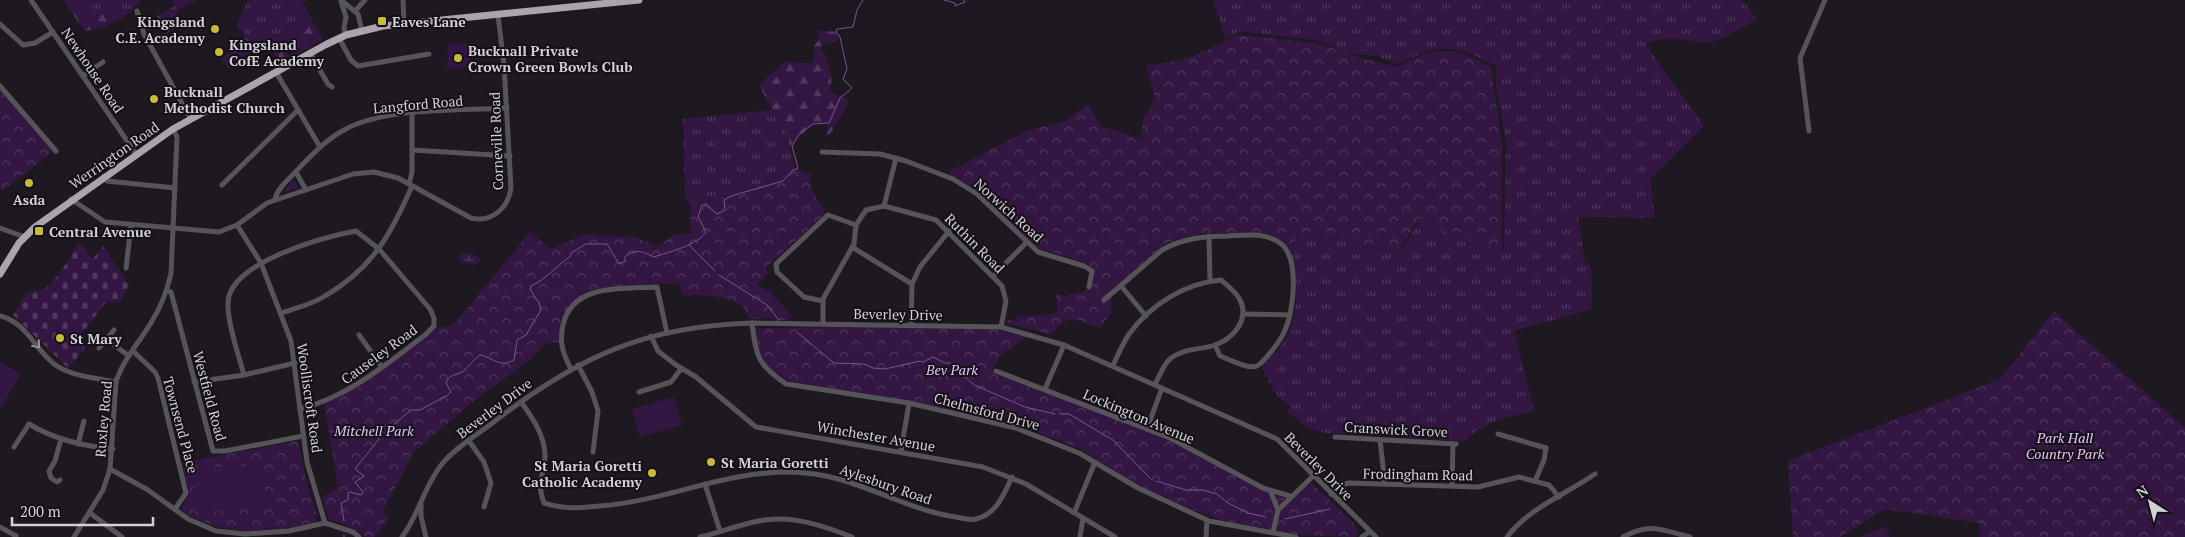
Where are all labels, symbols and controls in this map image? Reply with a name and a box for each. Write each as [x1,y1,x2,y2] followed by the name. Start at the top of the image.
[115,12,206,47] place label: Kingsland C.E. Academy
[392,12,466,31] place label: Eaves Lane
[376,15,388,27] marker: Eaves Lane
[209,23,221,35] marker: Kingsland C.E. Academy
[57,24,129,117] street label: Newhouse Road
[229,35,325,70] place label: Kingsland CofE Academy
[468,41,633,76] place label: Bucknall Private Crown Green Bowls Club
[213,46,225,58] marker: Kingsland CofE Academy
[452,52,464,64] marker: Bucknall Private Crown Green Bowls Club
[164,82,285,117] place label: Bucknall Methodist Church
[372,91,464,117] street label: Langford Road
[485,91,507,190] street label: Corneville Road
[148,93,160,105] marker: Bucknall Methodist Church
[65,117,163,193] street label: Werrington Road
[970,174,1048,246] street label: Norwich Road
[23,177,35,189] marker: Asda
[13,190,46,209] place label: Asda
[941,209,1009,277] street label: Ruthin Road
[49,222,152,241] place label: Central Avenue
[33,225,45,237] marker: Central Avenue
[853,304,943,324] street label: Beverley Drive
[337,320,421,388] street label: Causeley Road
[70,329,122,348] place label: St Mary
[54,332,66,344] marker: St Mary
[32,339,40,348] one-way arrow
[293,342,327,454] street label: Woolliscroft Road
[189,349,231,443] street label: Westfield Road
[925,360,978,379] park label: Bev Park
[453,373,535,443] street label: Beverley Drive
[159,375,203,475] street label: Townsend Place
[90,380,116,458] street label: Ruxley Road
[1080,384,1198,448] street label: Lockington Avenue
[932,388,1042,434] street label: Chelmsford Drive
[815,416,937,456] street label: Winchester Avenue
[1344,417,1448,441] street label: Cranswick Grove
[333,421,414,440] park label: Mitchell Park
[1281,428,1357,504] street label: Beverley Drive
[2026,428,2105,463] park label: Park Hall Country Park
[721,453,829,472] place label: St Maria Goretti
[522,456,643,491] place label: St Maria Goretti Catholic Academy
[705,456,717,468] marker: St Maria Goretti
[838,459,935,509] street label: Aylesbury Road
[1363,464,1474,484] street label: Frodingham Road
[646,467,658,479] marker: St Maria Goretti Catholic Academy
[2125,477,2175,527] north arrow
[2132,480,2152,502] text: N
[12,494,154,526] scale bar
[20,501,61,521] text: 200 m

